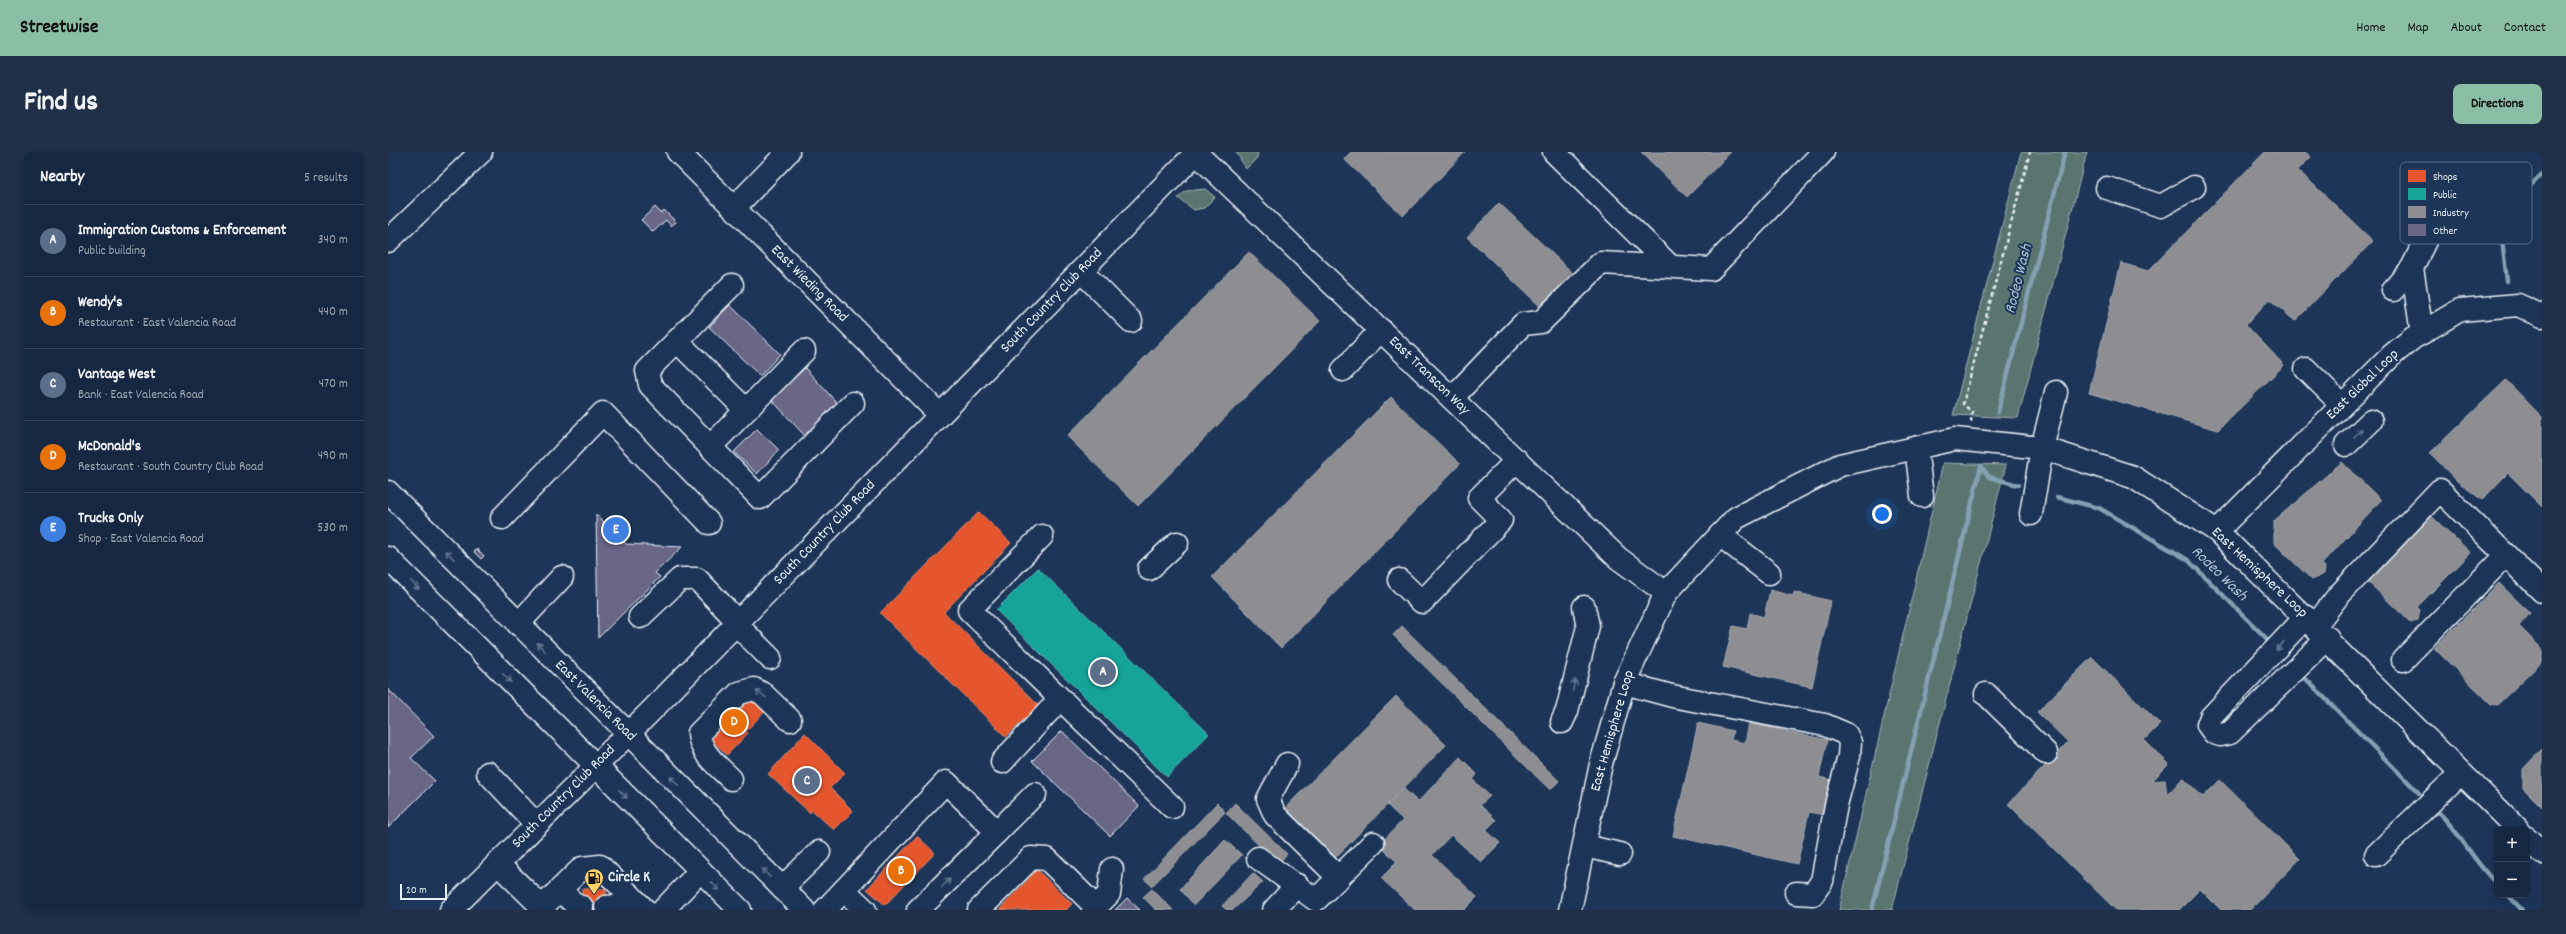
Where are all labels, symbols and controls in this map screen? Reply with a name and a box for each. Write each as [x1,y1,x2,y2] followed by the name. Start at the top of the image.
[20,15,98,42] text: Streetwise
[2356,18,2385,38] text: Home
[2407,18,2429,38] text: Map
[2451,18,2482,38] text: About
[2504,18,2546,38] text: Contact
[24,84,98,124] text: Find us
[2453,84,2542,124] button: Directions
[2400,162,2532,244] legend
[40,166,84,190] text: Nearby
[304,169,348,188] text: 5 results
[2433,170,2458,186] text: Shops
[2433,188,2457,204] text: Public
[2433,206,2469,222] text: Industry
[78,220,286,242] text: Immigration Customs & Enforcement
[2433,224,2458,240] text: Other
[49,231,57,250] text: A
[318,231,348,250] text: 340 m
[765,240,853,328] street label: East Wieding Road
[1999,241,2039,316] water label: Rodeo Wash
[78,242,146,261] text: Public building
[996,243,1108,359] street label: South Country Club Road
[78,292,123,314] text: Wendy's
[50,303,56,322] text: B
[318,303,348,322] text: 440 m
[78,314,236,333] text: Restaurant · East Valencia Road
[1383,331,1475,421] street label: East Transcon Way
[2322,344,2404,426] street label: East Global Loop
[78,364,155,386] text: Vantage West
[50,375,56,394] text: C
[319,375,348,394] text: 470 m
[78,386,204,405] text: Bank · East Valencia Road
[2353,428,2363,438] one-way arrow
[78,436,141,458] text: McDonald's
[50,447,56,466] text: D
[318,447,348,466] text: 490 m
[78,458,263,477] text: Restaurant · South Country Club Road
[769,475,881,591] street label: South Country Club Road
[1872,504,1892,524] your location
[78,508,143,530] text: Trucks Only
[603,515,629,545] pin: E
[50,519,56,538] text: E
[317,519,348,538] text: 530 m
[2206,522,2312,624] street label: East Hemisphere Loop
[78,530,204,549] text: Shop · East Valencia Road
[2185,541,2253,607] water label: Rodeo Wash
[445,550,455,560] one-way arrow
[410,580,420,590] one-way arrow
[2275,641,2284,651] one-way arrow
[536,642,546,652] one-way arrow
[549,655,641,747] street label: East Valencia Road
[1090,657,1116,687] pin: A
[1585,668,1641,794] street label: East Hemisphere Loop
[502,673,512,683] one-way arrow
[1570,679,1578,692] one-way arrow
[756,690,767,698] one-way arrow
[721,707,747,737] pin: D
[507,740,621,854] street label: South Country Club Road
[794,766,820,796] pin: C
[669,776,679,786] one-way arrow
[618,790,628,799] one-way arrow
[2494,826,2530,898] map controls
[2494,826,2530,862] button: +
[888,856,914,886] pin: B
[2494,862,2530,898] button: −
[583,867,605,895] fuel station icon: Circle K
[608,867,650,889] place label: Circle K
[761,868,771,877] one-way arrow
[941,878,951,888] one-way arrow
[710,881,720,891] one-way arrow
[400,882,447,901] scale bar
[406,883,427,899] text: 20 m

